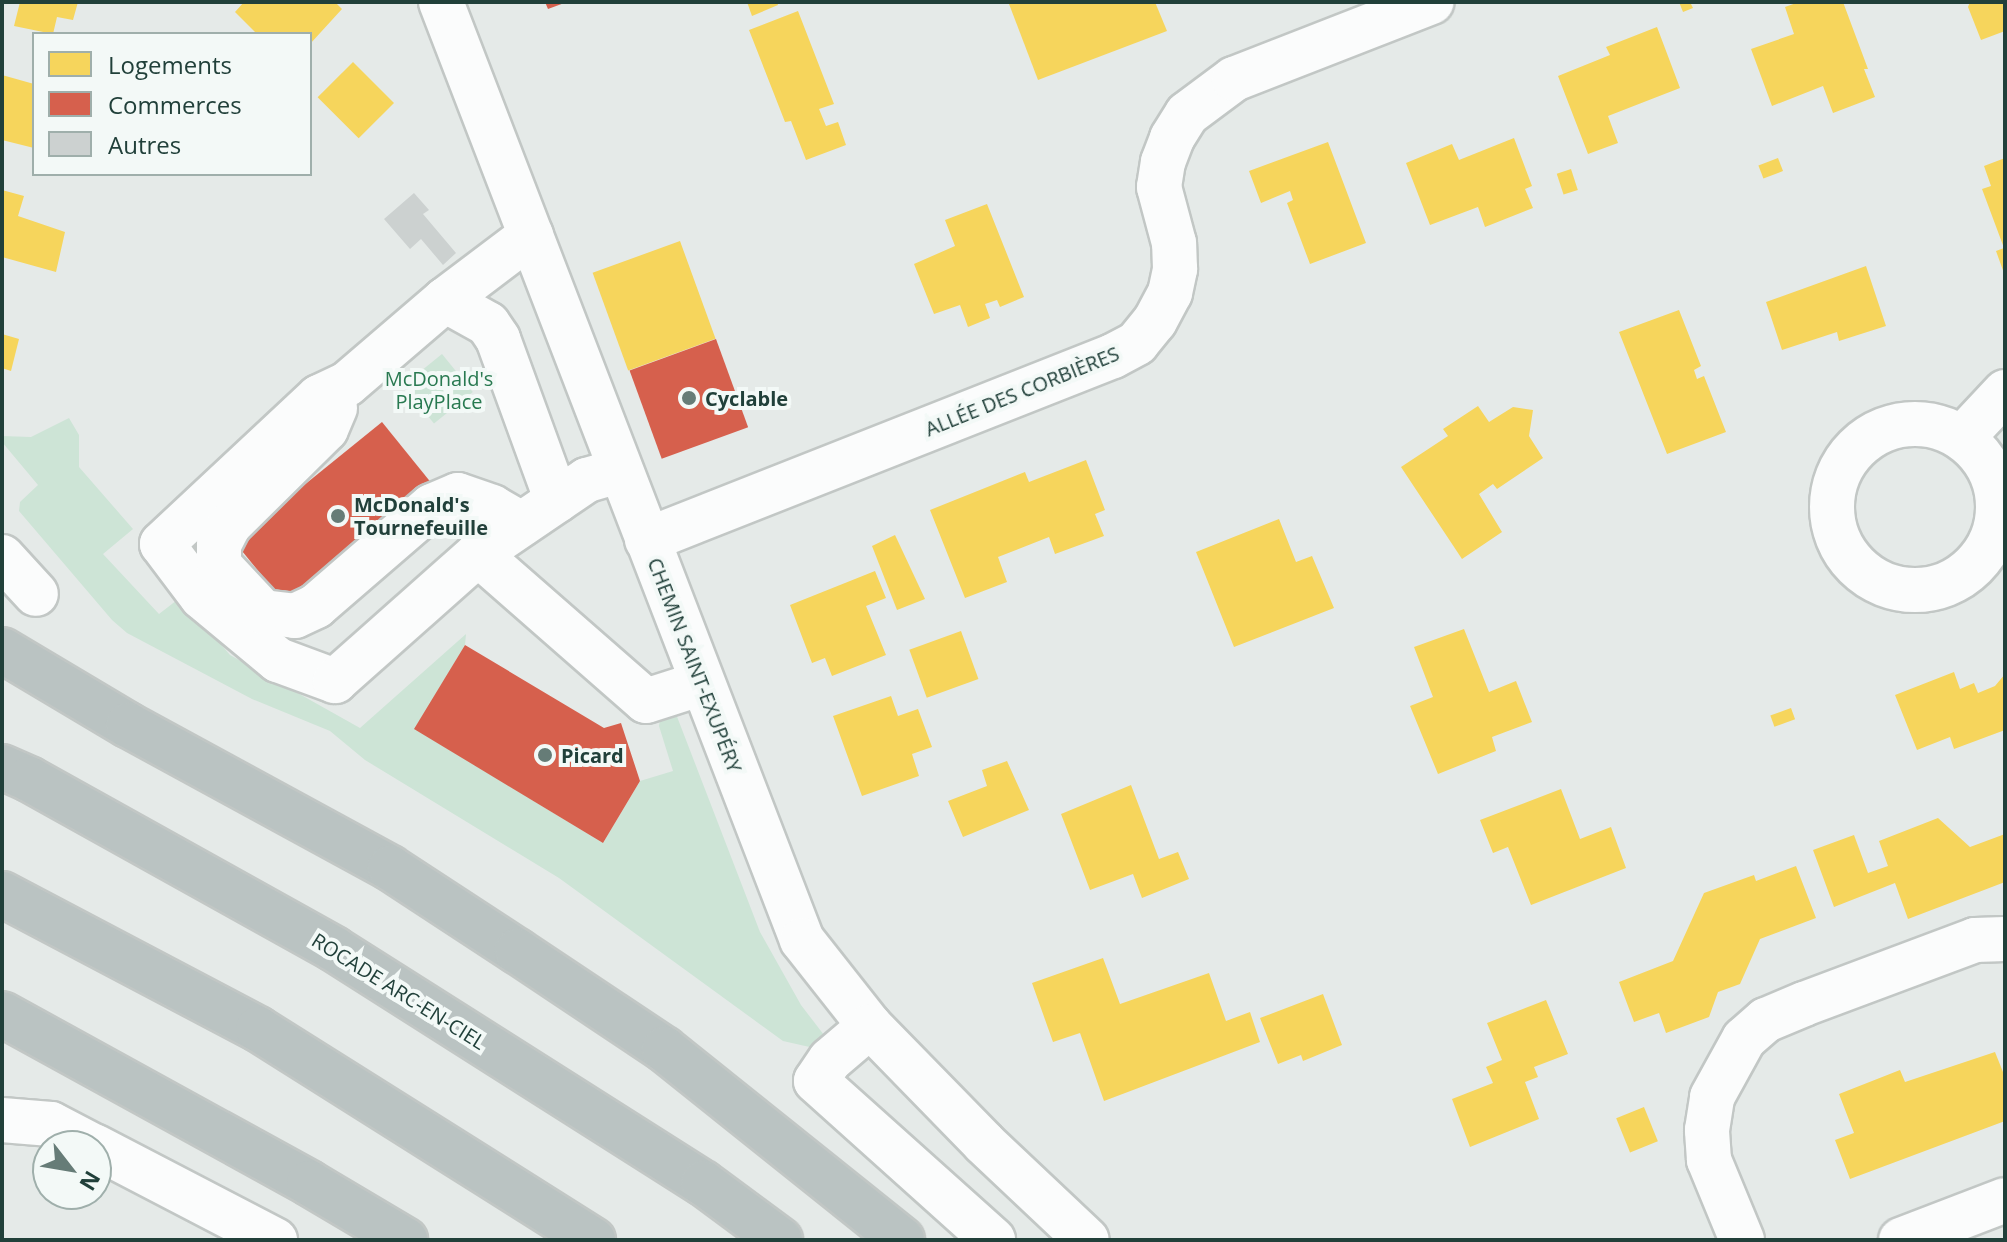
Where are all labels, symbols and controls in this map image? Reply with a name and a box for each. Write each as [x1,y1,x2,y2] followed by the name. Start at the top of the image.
[32,32,312,176] legend
[108,48,232,81] text: Logements
[108,88,242,121] text: Commerces
[108,128,181,161] text: Autres
[921,341,1123,441] street label: ALLÉE DES CORBIÈRES
[385,366,493,413] park label: McDonald's PlayPlace
[705,386,788,410] place label: Cyclable
[680,389,698,407] marker: Cyclable
[354,492,488,539] place label: McDonald's Tournefeuille
[329,507,347,525] marker: McDonald's Tournefeuille
[643,554,747,776] street label: CHEMIN SAINT-EXUPÉRY
[561,743,624,767] place label: Picard
[536,746,554,764] marker: Picard
[308,928,490,1054] street label: ROCADE ARC-EN-CIEL
[32,1130,112,1210] north arrow
[73,1166,108,1197] text: N

